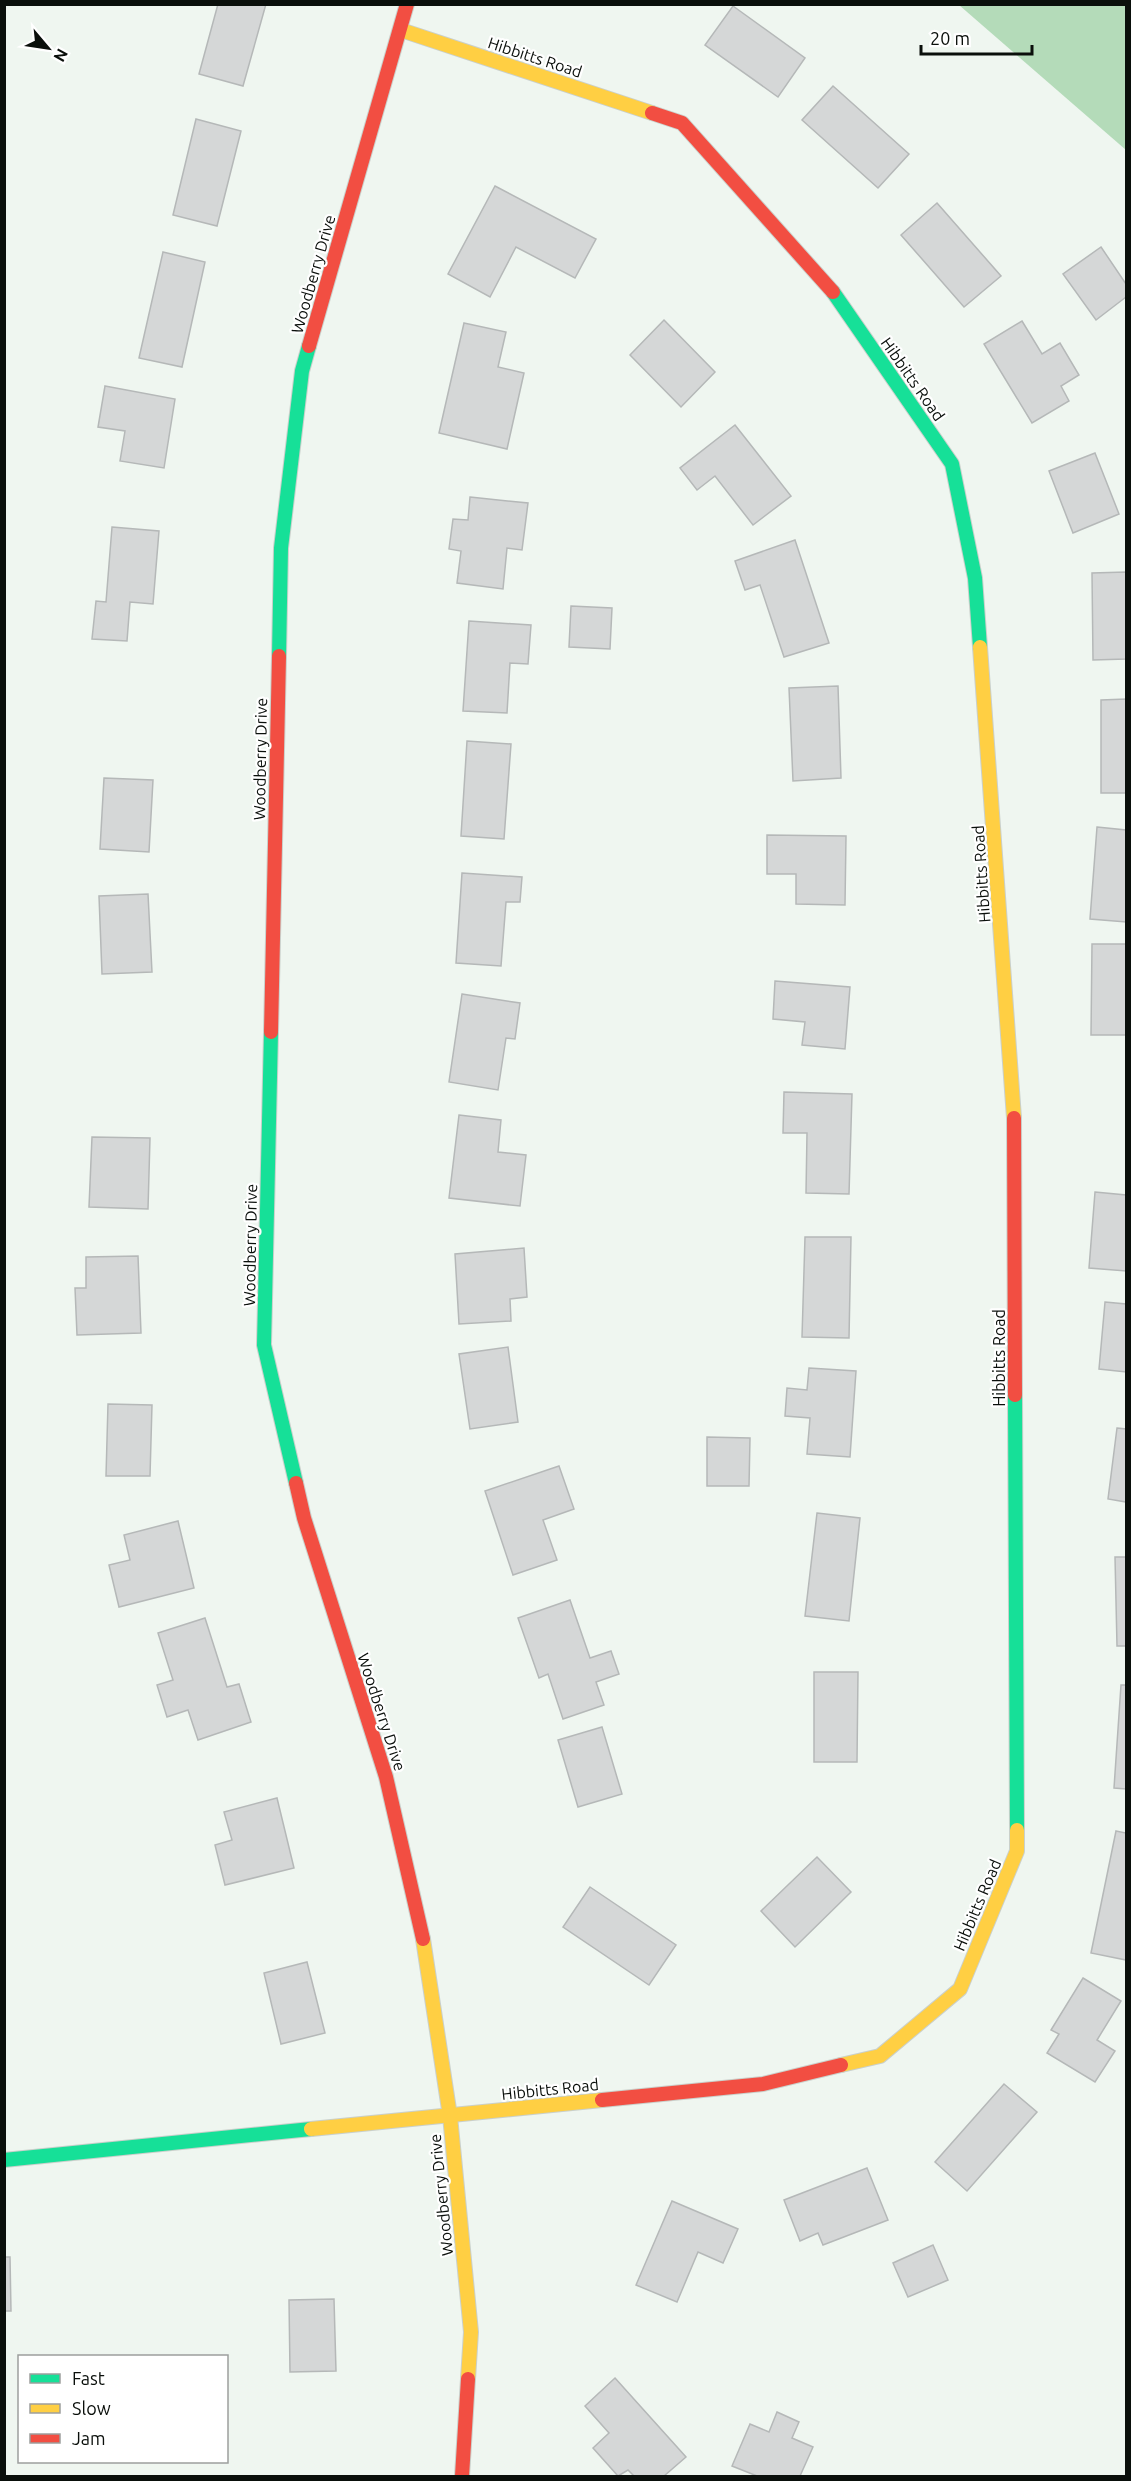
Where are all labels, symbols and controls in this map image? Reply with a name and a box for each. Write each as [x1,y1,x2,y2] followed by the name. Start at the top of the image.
[18,18,78,78] north arrow
[921,18,1032,56] scale bar
[930,28,970,48] text: 20 m
[486,33,584,81] street label: Hibbitts Road
[50,46,72,65] text: N
[287,213,339,335] street label: Woodberry Drive
[878,334,948,424] street label: Hibbitts Road
[250,698,270,820] street label: Woodberry Drive
[969,825,993,923] street label: Hibbitts Road
[240,1184,260,1306] street label: Woodberry Drive
[990,1309,1008,1407] street label: Hibbitts Road
[355,1651,409,1773] street label: Woodberry Drive
[950,1857,1004,1953] street label: Hibbitts Road
[500,2075,600,2103] street label: Hibbitts Road
[426,2133,456,2257] street label: Woodberry Drive
[18,2355,228,2463] legend
[72,2368,105,2388] text: Fast
[72,2398,111,2418] text: Slow
[72,2428,106,2448] text: Jam

